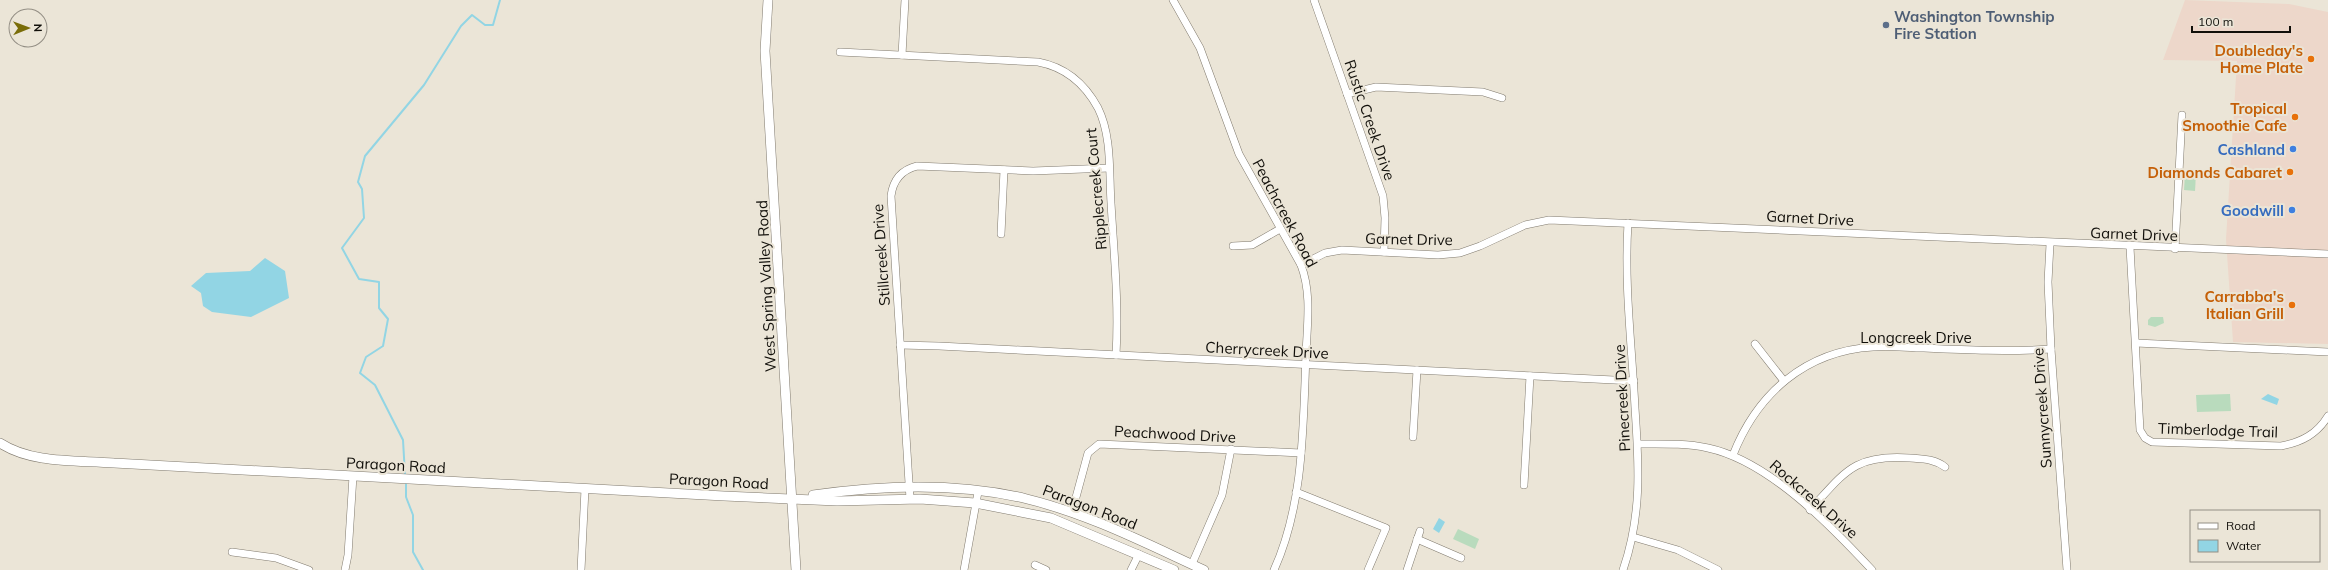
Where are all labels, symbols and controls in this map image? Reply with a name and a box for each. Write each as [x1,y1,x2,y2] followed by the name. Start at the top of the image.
[1894,7,2055,43] place label: Washington Township Fire Station
[8,8,48,48] north arrow
[2192,8,2290,34] scale bar
[2198,14,2233,29] text: 100 m
[1881,20,1891,30] marker: Washington Township Fire Station
[31,24,45,32] text: N
[2214,41,2303,77] place label: Doubleday's Home Plate
[2306,54,2316,64] marker: Doubleday's Home Plate
[1340,57,1400,183] street label: Rustic Creek Drive
[2182,99,2287,135] place label: Tropical Smoothie Cafe
[2290,112,2300,122] marker: Tropical Smoothie Cafe
[1081,127,1111,251] street label: Ripplecreek Court
[2218,140,2285,159] place label: Cashland
[2288,144,2298,154] marker: Cashland
[1248,155,1322,271] street label: Peachcreek Road
[2147,163,2282,182] place label: Diamonds Cabaret
[2285,167,2295,177] marker: Diamonds Cabaret
[752,200,780,372] street label: West Spring Valley Road
[2221,201,2284,220] place label: Goodwill
[868,203,894,307] street label: Stillcreek Drive
[2287,205,2297,215] marker: Goodwill
[1766,206,1854,230] street label: Garnet Drive
[2090,223,2178,245] street label: Garnet Drive
[1365,229,1453,249] street label: Garnet Drive
[2205,287,2284,323] place label: Carrabba's Italian Grill
[2287,300,2297,310] marker: Carrabba's Italian Grill
[1860,328,1972,347] street label: Longcreek Drive
[1205,337,1329,363] street label: Cherrycreek Drive
[1610,344,1634,452] street label: Pinecreek Drive
[2028,347,2056,469] street label: Sunnycreek Drive
[2158,418,2278,442] street label: Timberlodge Trail
[1114,421,1236,447] street label: Peachwood Drive
[346,453,446,477] street label: Paragon Road
[1766,456,1862,542] street label: Rockcreek Drive
[669,469,769,493] street label: Paragon Road
[1040,480,1140,534] street label: Paragon Road
[2190,510,2320,562] legend
[2226,518,2255,533] text: Road
[2226,538,2262,553] text: Water

